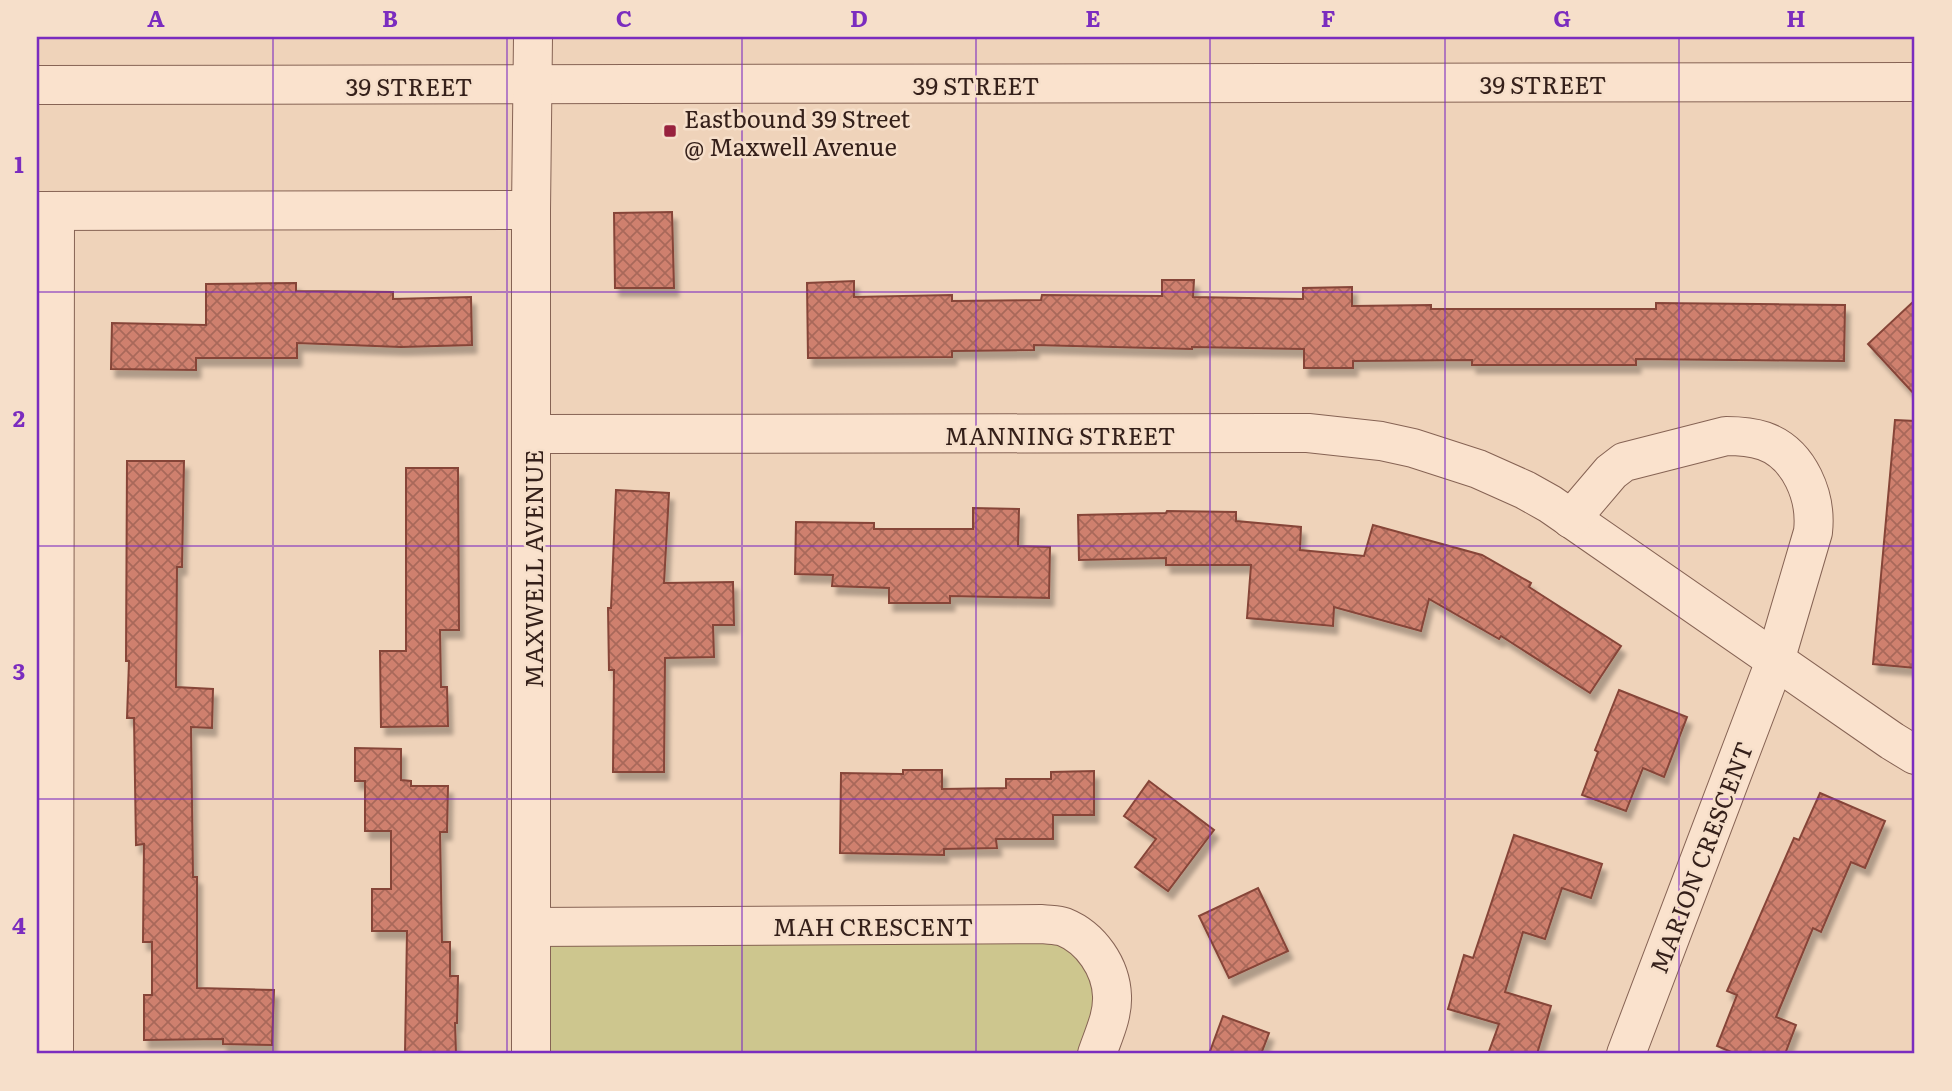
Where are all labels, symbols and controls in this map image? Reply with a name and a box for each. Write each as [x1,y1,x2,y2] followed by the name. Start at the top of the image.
[147,0,165,34] text: A
[382,0,398,34] text: B
[616,0,632,34] text: C
[850,0,868,34] text: D
[1085,0,1101,34] text: E
[1321,0,1336,34] text: F
[1553,0,1571,34] text: G
[1786,0,1806,34] text: H
[1480,66,1606,101] street label: 39 STREET
[913,67,1039,102] street label: 39 STREET
[346,68,472,103] street label: 39 STREET
[684,100,911,163] place label: Eastbound 39 Street @ Maxwell Avenue
[662,123,678,139] marker: Eastbound 39 Street @ Maxwell Avenue
[14,146,24,180] text: 1
[13,400,25,434] text: 2
[945,417,1175,452] street label: MANNING STREET
[515,450,550,688] street label: MAXWELL AVENUE
[13,653,25,687] text: 3
[1640,736,1760,978] street label: MARION CRESCENT
[12,907,26,941] text: 4
[773,908,973,943] street label: MAH CRESCENT

